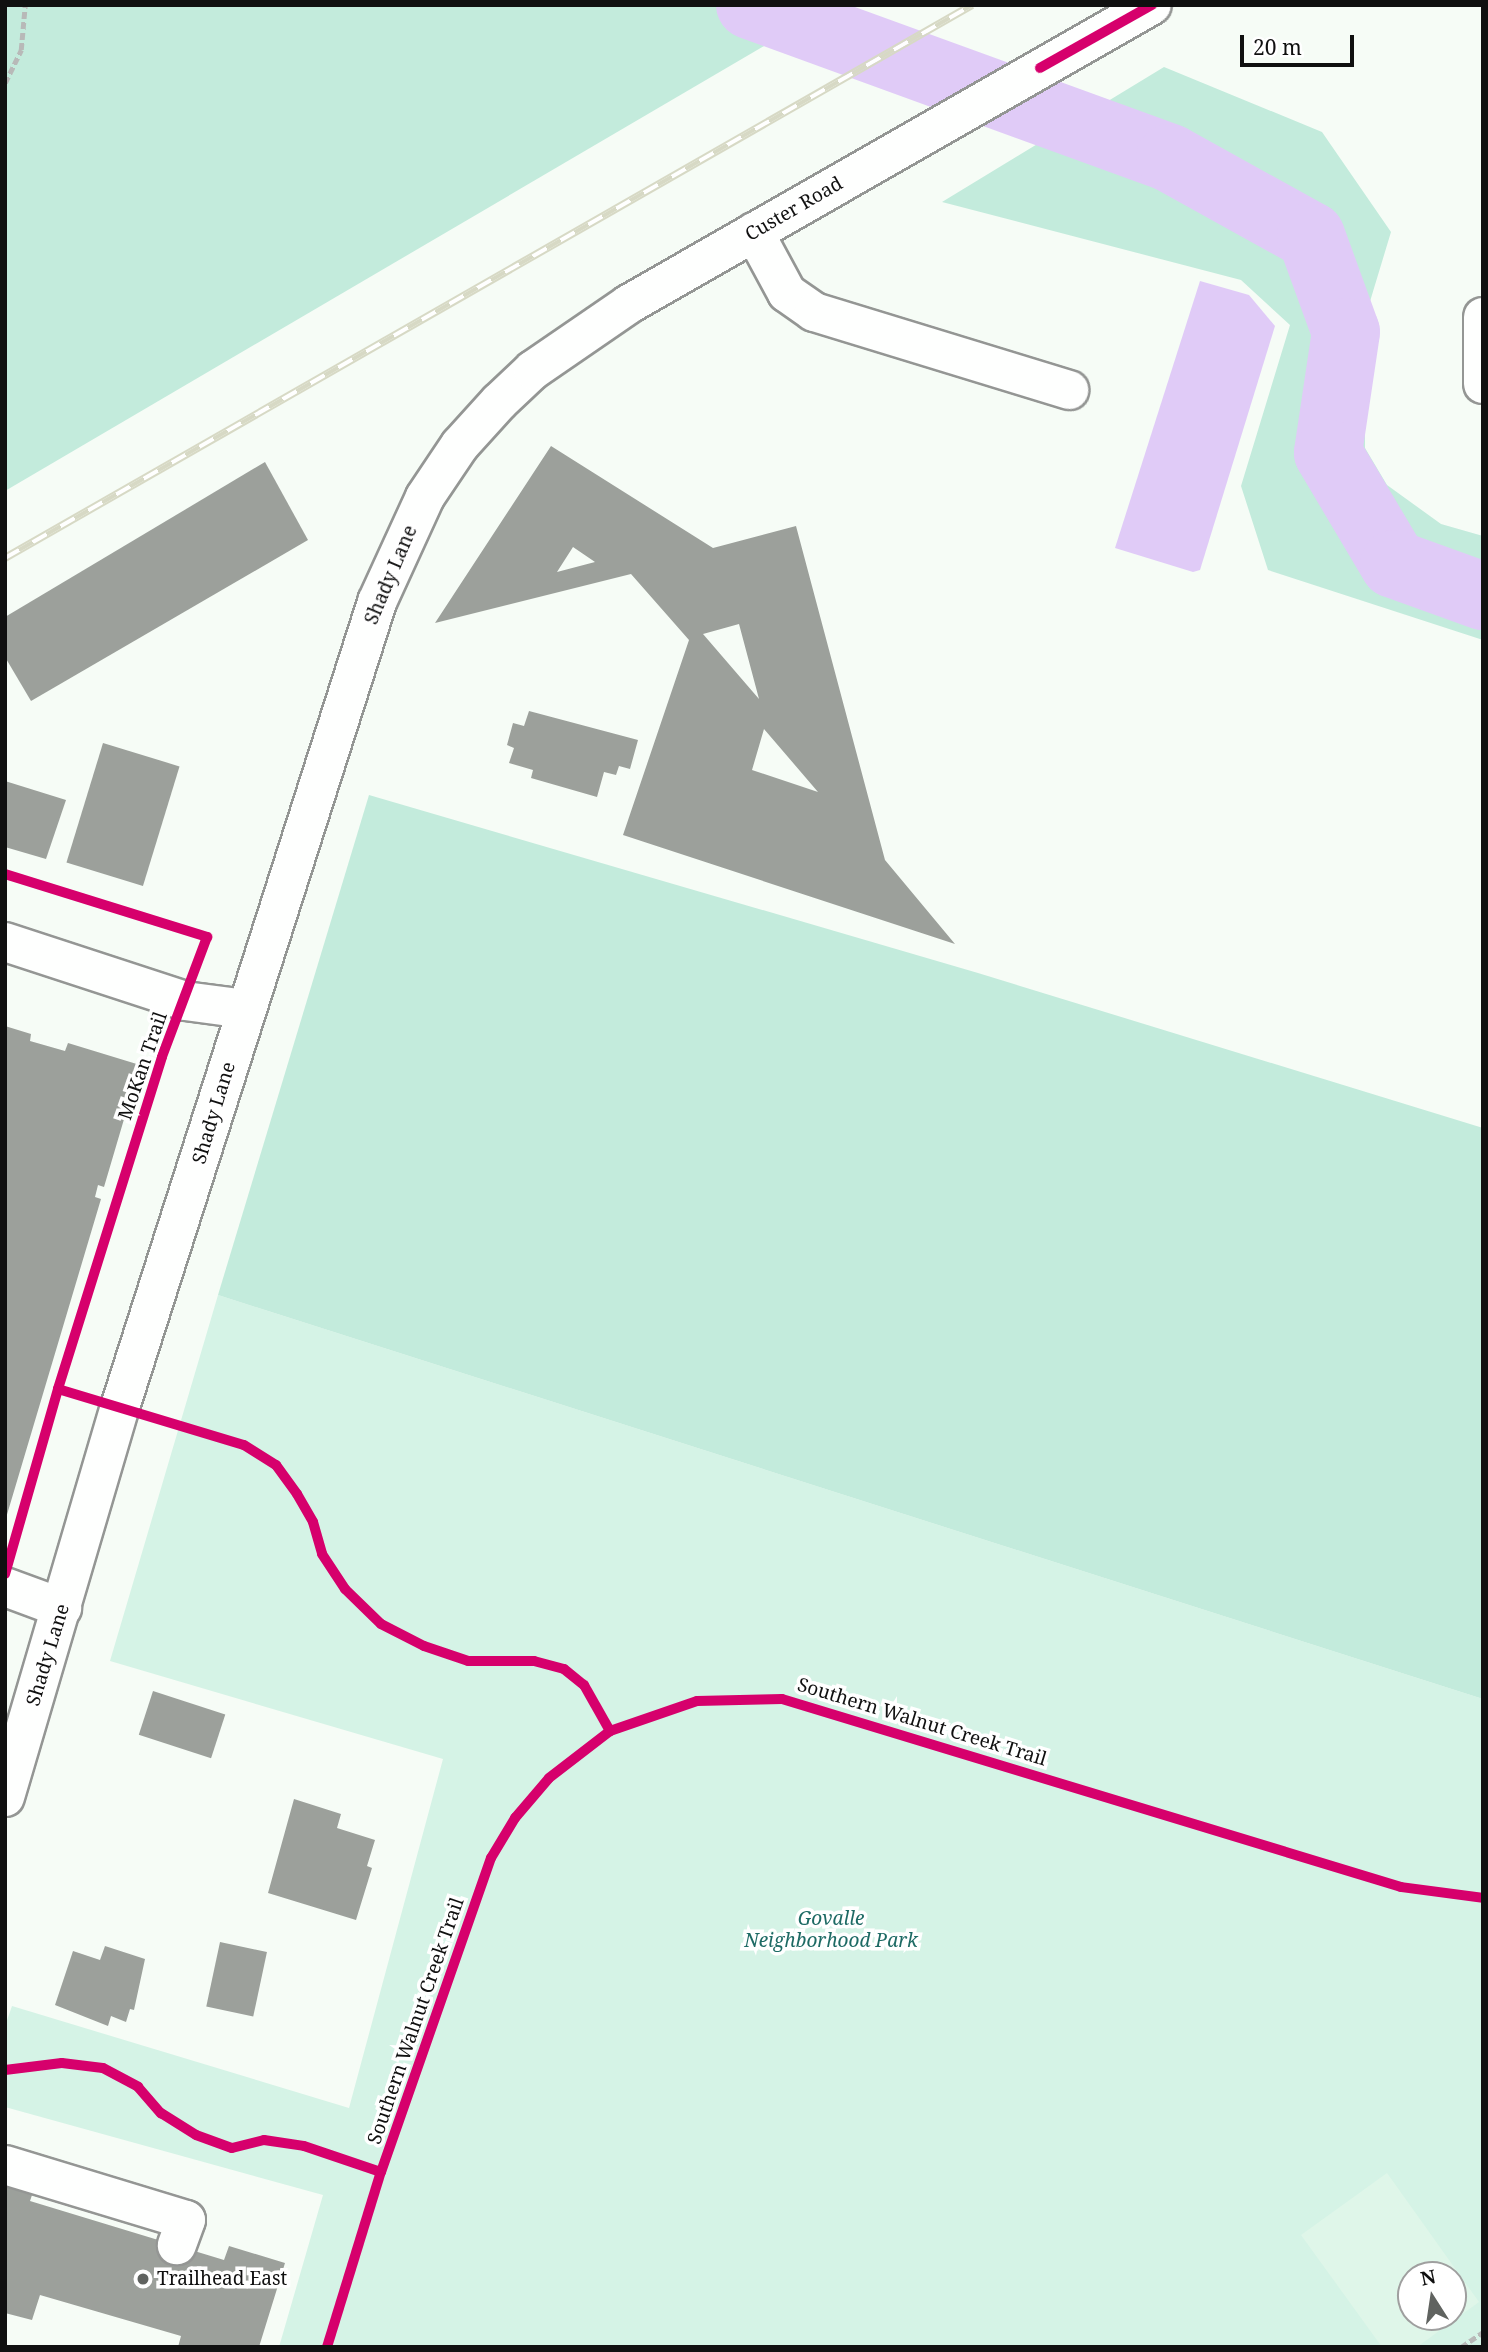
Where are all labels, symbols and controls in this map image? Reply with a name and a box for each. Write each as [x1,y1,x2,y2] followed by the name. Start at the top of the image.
[1243,21,1357,65] scale bar
[1253,33,1302,61] text: 20 m
[741,172,847,246] street label: Custer Road
[360,522,422,628] street label: Shady Lane
[114,1009,172,1123] street label: MoKan Trail
[188,1059,240,1167] street label: Shady Lane
[22,1601,74,1709] street label: Shady Lane
[795,1673,1049,1771] street label: Southern Walnut Creek Trail
[363,1895,469,2147] street label: Southern Walnut Creek Trail
[744,1908,918,1952] park label: Govalle Neighborhood Park
[1397,2261,1467,2331] north arrow
[1418,2263,1438,2292] text: N
[157,2268,287,2290] place label: Trailhead East
[135,2271,151,2287] marker: Trailhead East

